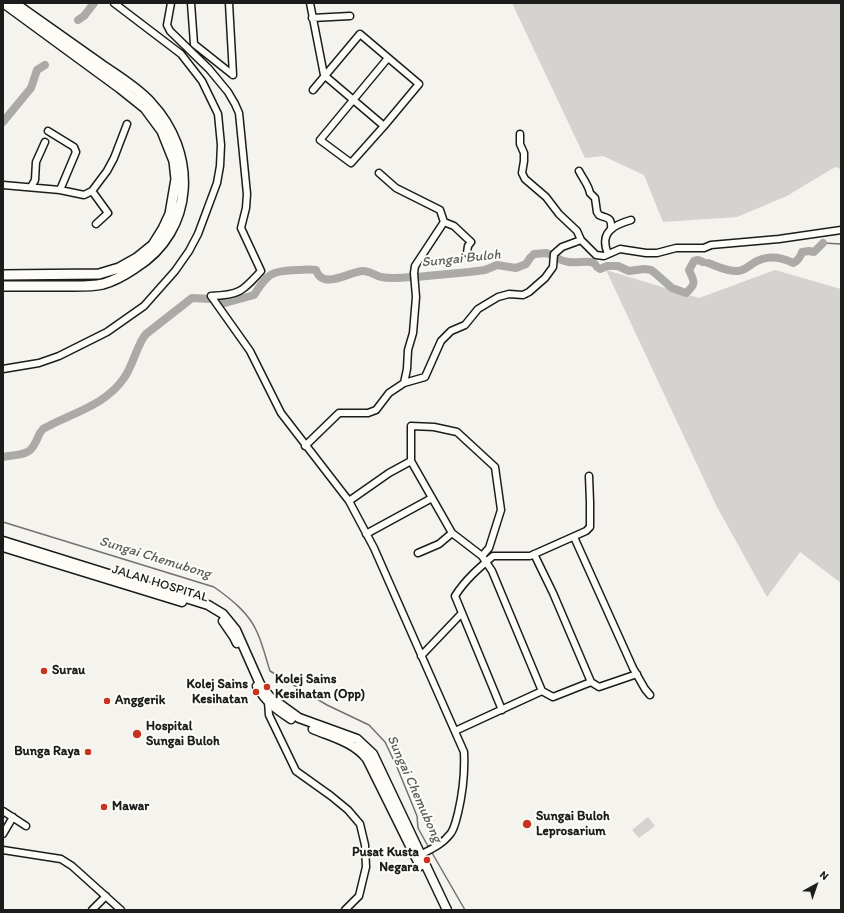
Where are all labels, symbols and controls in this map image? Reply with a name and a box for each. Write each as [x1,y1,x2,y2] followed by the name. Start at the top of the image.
[421,247,501,271] water label: Sungai Buloh
[97,533,213,583] water label: Sungai Chemubong
[110,562,210,606] street label: JALAN HOSPITAL
[52,663,85,679] place label: Surau
[39,666,49,676] marker: Surau
[275,672,365,703] place label: Kolej Sains Kesihatan (Opp)
[187,677,248,708] place label: Kolej Sains Kesihatan
[262,682,272,692] marker: Kolej Sains Kesihatan (Opp)
[251,687,261,697] marker: Kolej Sains Kesihatan
[115,693,165,709] place label: Anggerik
[102,696,112,706] marker: Anggerik
[146,719,220,750] place label: Hospital Sungai Buloh
[131,728,143,740] marker: Hospital Sungai Buloh
[383,733,445,845] water label: Sungai Chemubong
[14,744,80,760] place label: Bunga Raya
[83,747,93,757] marker: Bunga Raya
[112,799,149,815] place label: Mawar
[99,802,109,812] marker: Mawar
[536,809,610,840] place label: Sungai Buloh Leprosarium
[521,818,533,830] marker: Sungai Buloh Leprosarium
[352,845,419,876] place label: Pusat Kusta Negara
[422,855,432,865] marker: Pusat Kusta Negara
[796,865,836,905] north arrow
[817,868,831,883] text: N

